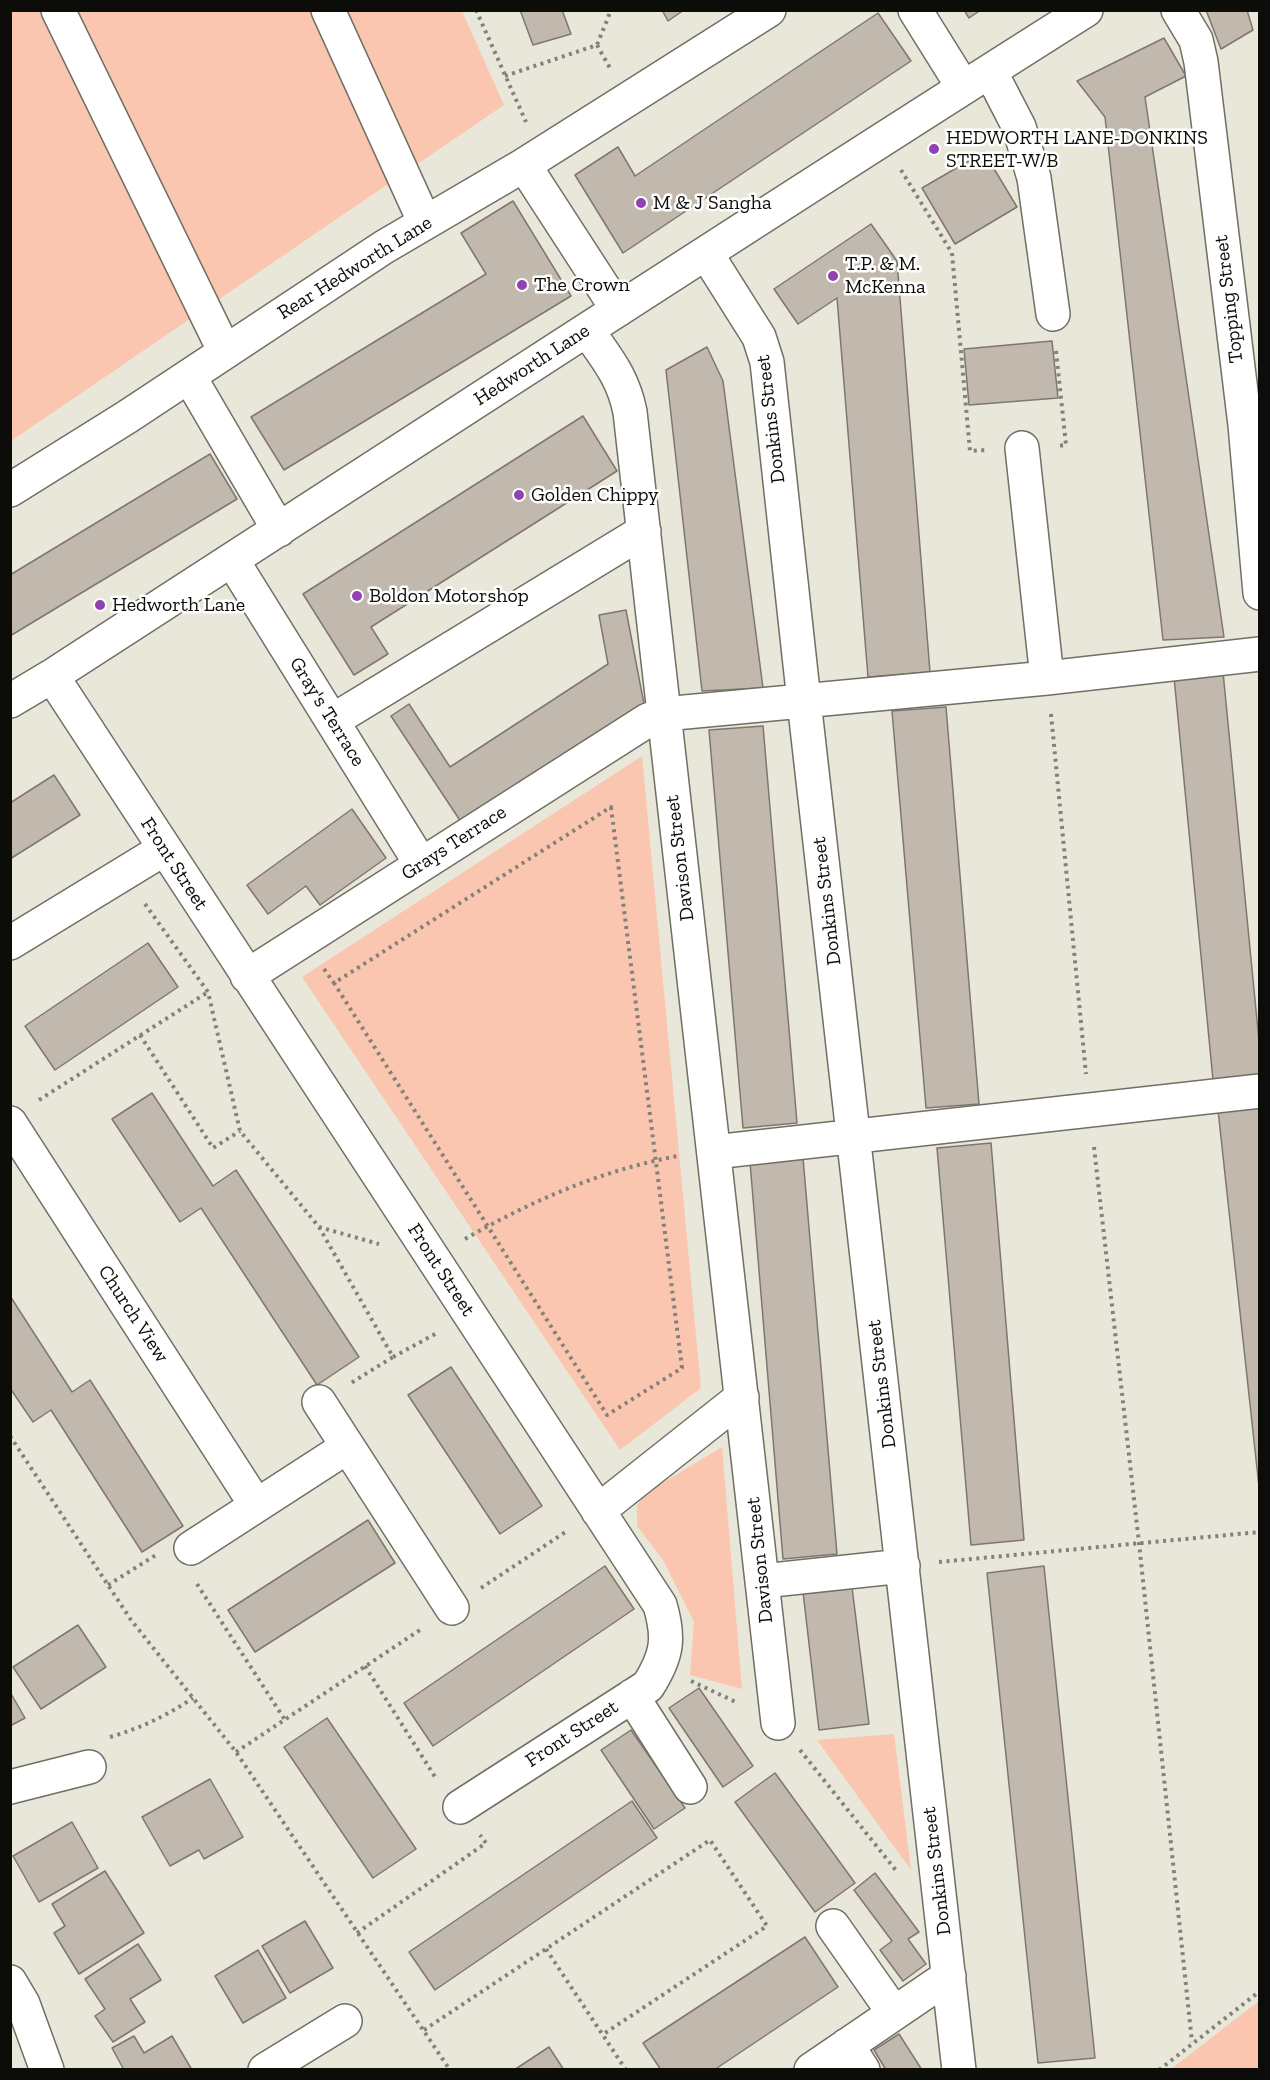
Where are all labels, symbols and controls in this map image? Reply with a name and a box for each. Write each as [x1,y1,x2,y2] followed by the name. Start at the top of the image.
[946,126,1208,173] place label: HEDWORTH LANE-DONKINS STREET-W/B
[927,142,941,156] marker: HEDWORTH LANE-DONKINS STREET-W/B
[653,191,772,215] place label: M & J Sangha
[634,196,648,210] marker: M & J Sangha
[273,211,437,325] street label: Rear Hedworth Lane
[1209,234,1249,364] street label: Topping Street
[845,252,926,299] place label: T.P. & M. McKenna
[826,269,840,283] marker: T.P. & M. McKenna
[534,273,630,297] place label: The Crown
[515,278,529,292] marker: The Crown
[470,319,594,411] street label: Hedworth Lane
[751,353,791,485] street label: Donkins Street
[531,483,658,507] place label: Golden Chippy
[512,488,526,502] marker: Golden Chippy
[369,584,529,608] place label: Boldon Motorshop
[350,589,364,603] marker: Boldon Motorshop
[112,593,245,617] place label: Hedworth Lane
[93,598,107,612] marker: Hedworth Lane
[284,653,370,771] street label: Gray's Terrace
[660,794,700,922] street label: Davison Street
[397,800,511,886] street label: Grays Terrace
[135,813,213,915] street label: Front Street
[807,835,847,967] street label: Donkins Street
[402,1219,480,1321] street label: Front Street
[93,1261,173,1367] street label: Church View
[862,1318,902,1450] street label: Donkins Street
[741,1496,779,1624] street label: Davison Street
[521,1695,623,1773] street label: Front Street
[917,1805,957,1937] street label: Donkins Street

